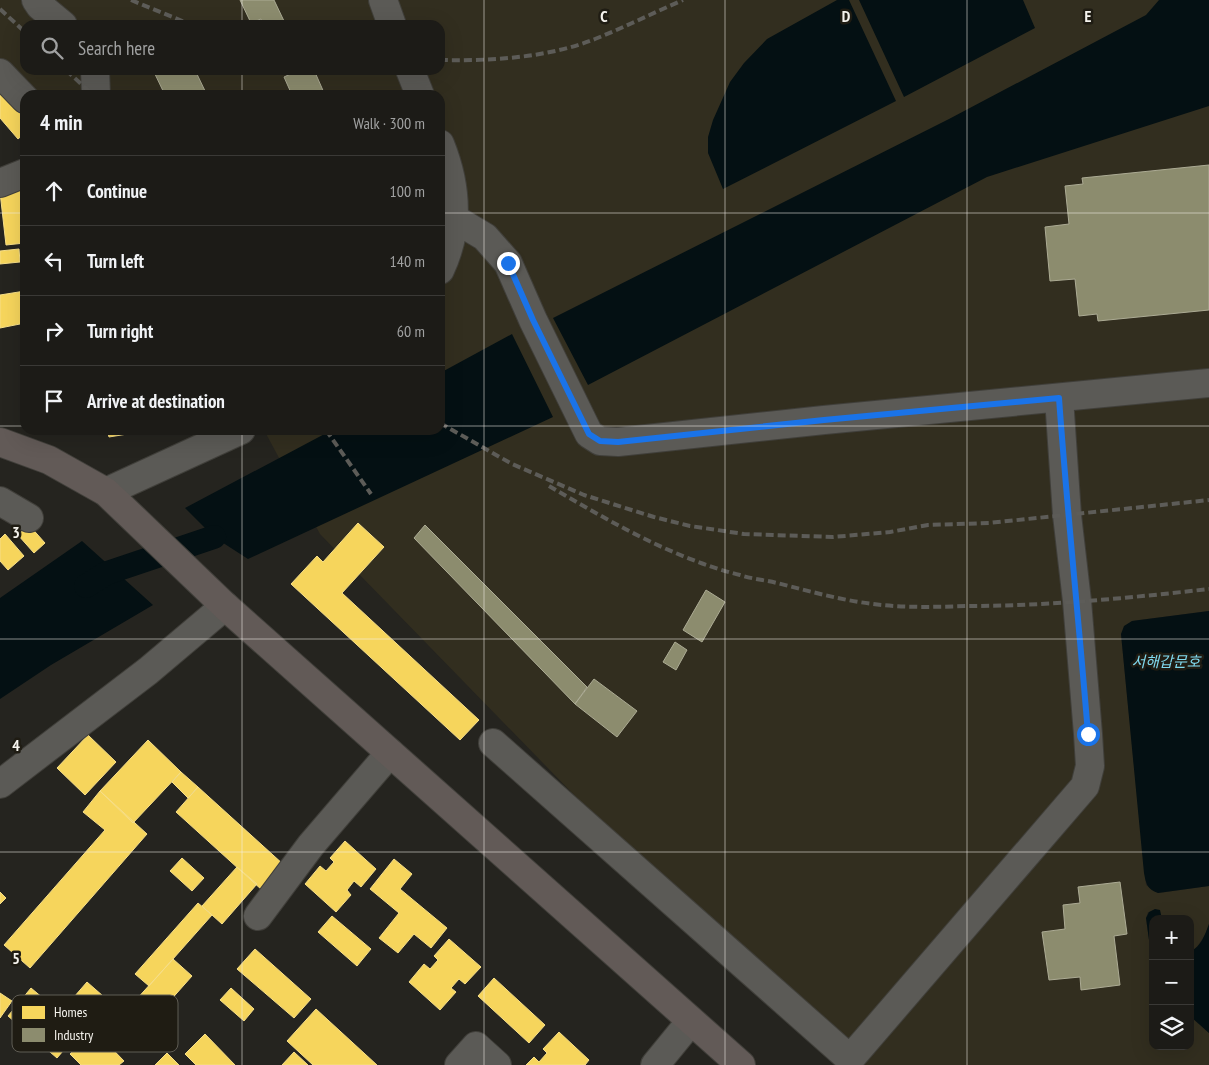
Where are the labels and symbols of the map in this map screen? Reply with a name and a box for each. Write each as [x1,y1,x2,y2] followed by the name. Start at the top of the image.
[600,6,608,26] text: C
[842,6,851,26] text: D
[1085,6,1092,26] text: E
[497,252,520,275] route end
[12,522,20,542] text: 3
[1131,652,1202,671] water label: 서해갑문호
[1077,723,1100,746] route start
[12,735,20,755] text: 4
[12,948,20,968] text: 5
[12,995,178,1052] legend
[54,1003,87,1021] text: Homes
[54,1026,94,1044] text: Industry

